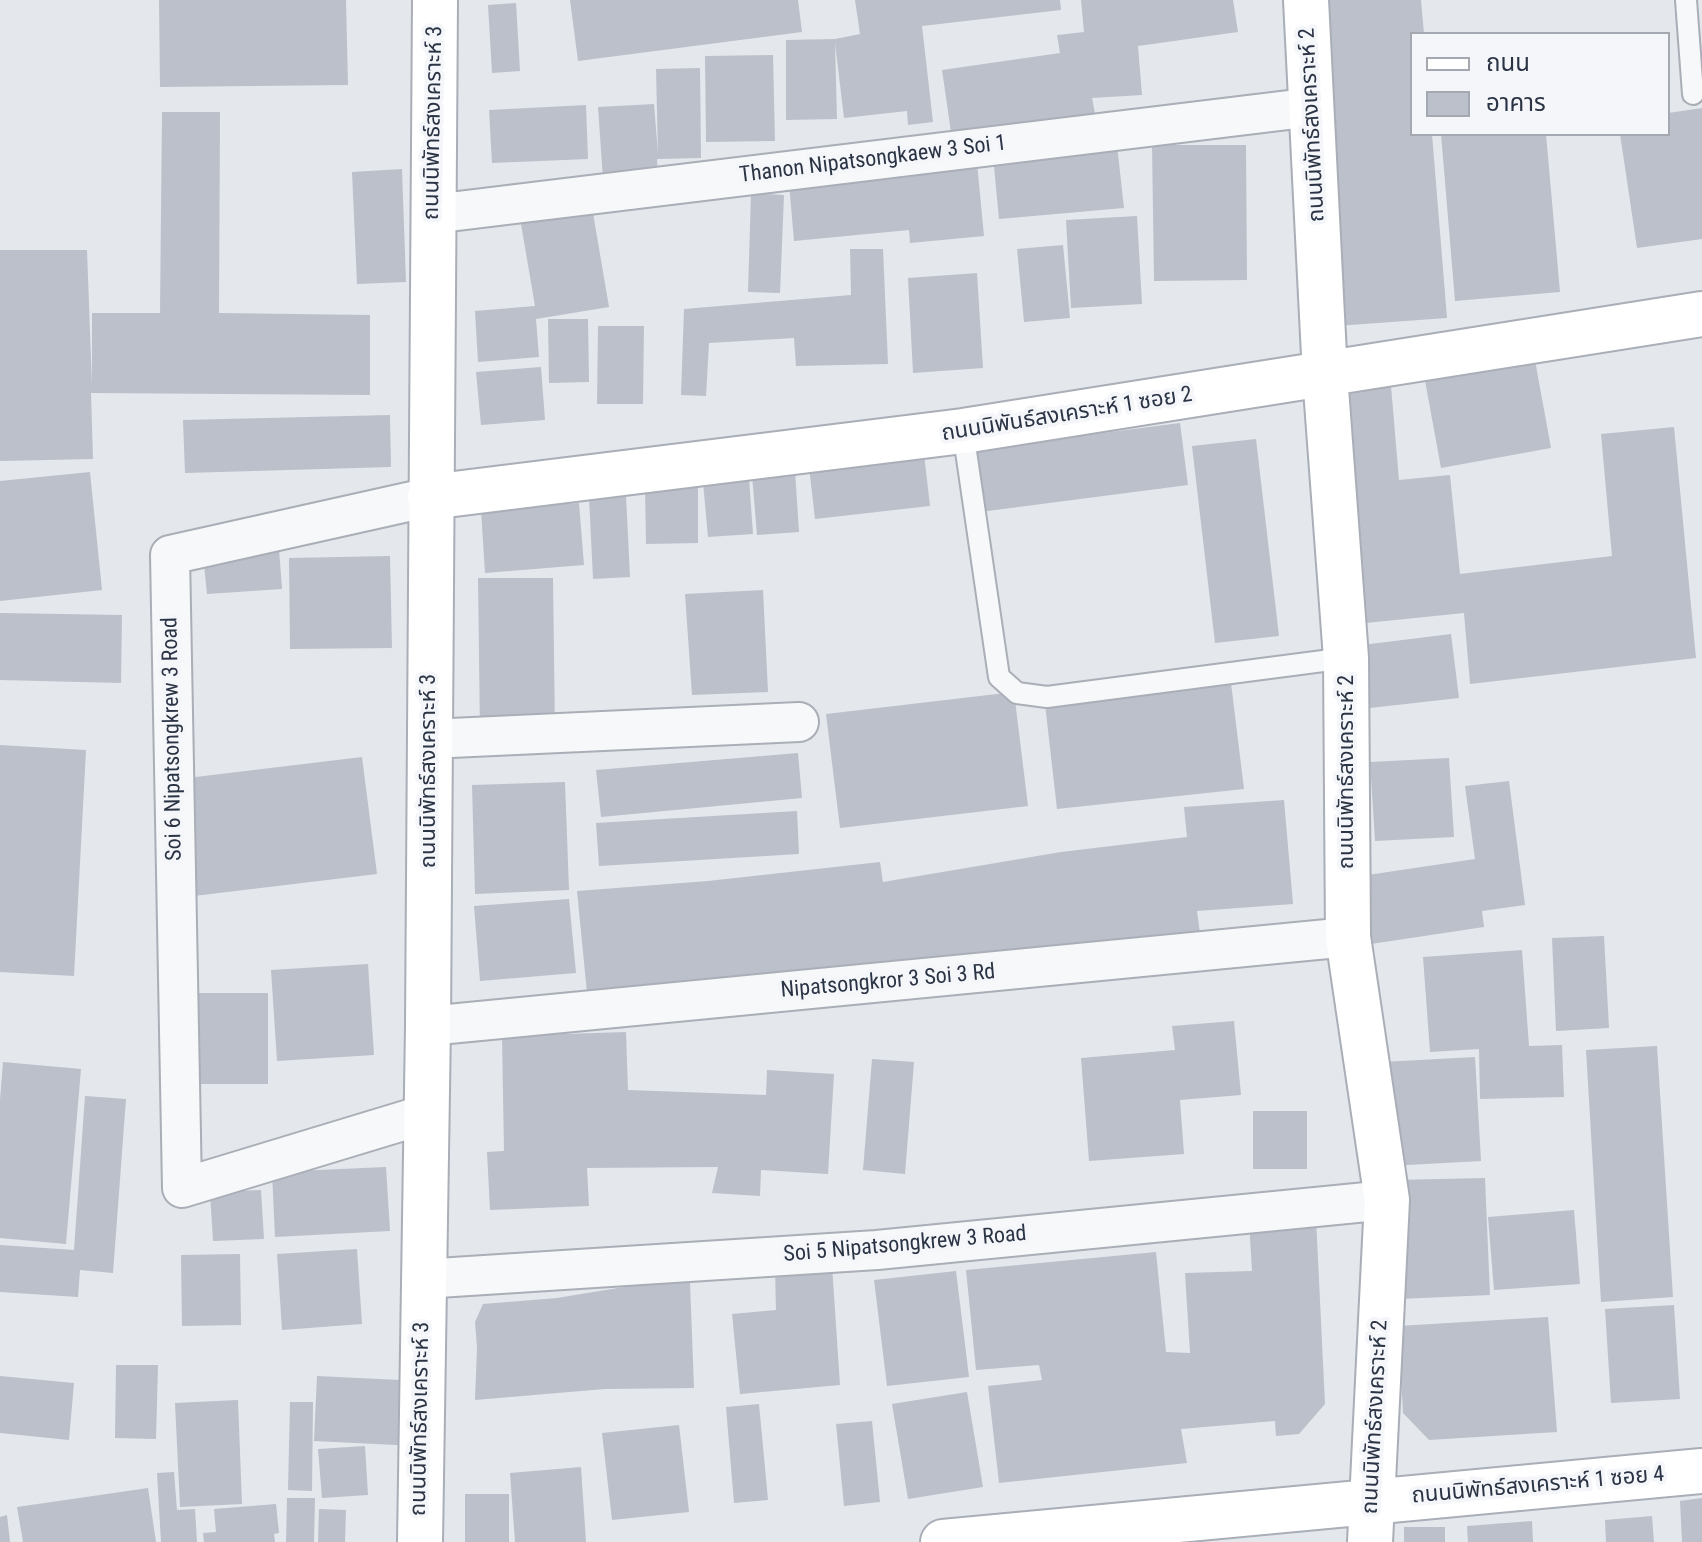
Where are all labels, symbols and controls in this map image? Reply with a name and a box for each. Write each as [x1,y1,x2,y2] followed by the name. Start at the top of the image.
[419,26,449,220] street label: ถนนนิพัทธ์สงเคราะห์ 3
[1295,27,1331,223] street label: ถนนนิพัทธ์สงเคราะห์ 2
[1410,32,1670,136] legend
[1486,49,1530,77] text: ถนน
[1486,89,1546,117] text: อาคาร
[738,131,1008,189] street label: Thanon Nipatsongkaew 3 Soi 1
[940,382,1194,448] street label: ถนนนิพันธ์สงเคราะห์ 1 ซอย 2
[158,617,188,861] street label: Soi 6 Nipatsongkrew 3 Road
[416,674,442,868] street label: ถนนนิพัทธ์สงเคราะห์ 3
[1334,675,1360,869] street label: ถนนนิพัทธ์สงเคราะห์ 2
[780,959,996,1005] street label: Nipatsongkror 3 Soi 3 Rd
[782,1221,1028,1269] street label: Soi 5 Nipatsongkrew 3 Road
[1358,1319,1394,1515] street label: ถนนนิพัทธ์สงเคราะห์ 2
[406,1322,436,1516] street label: ถนนนิพัทธ์สงเคราะห์ 3
[1411,1462,1665,1510] street label: ถนนนิพัทธ์สงเคราะห์ 1 ซอย 4

